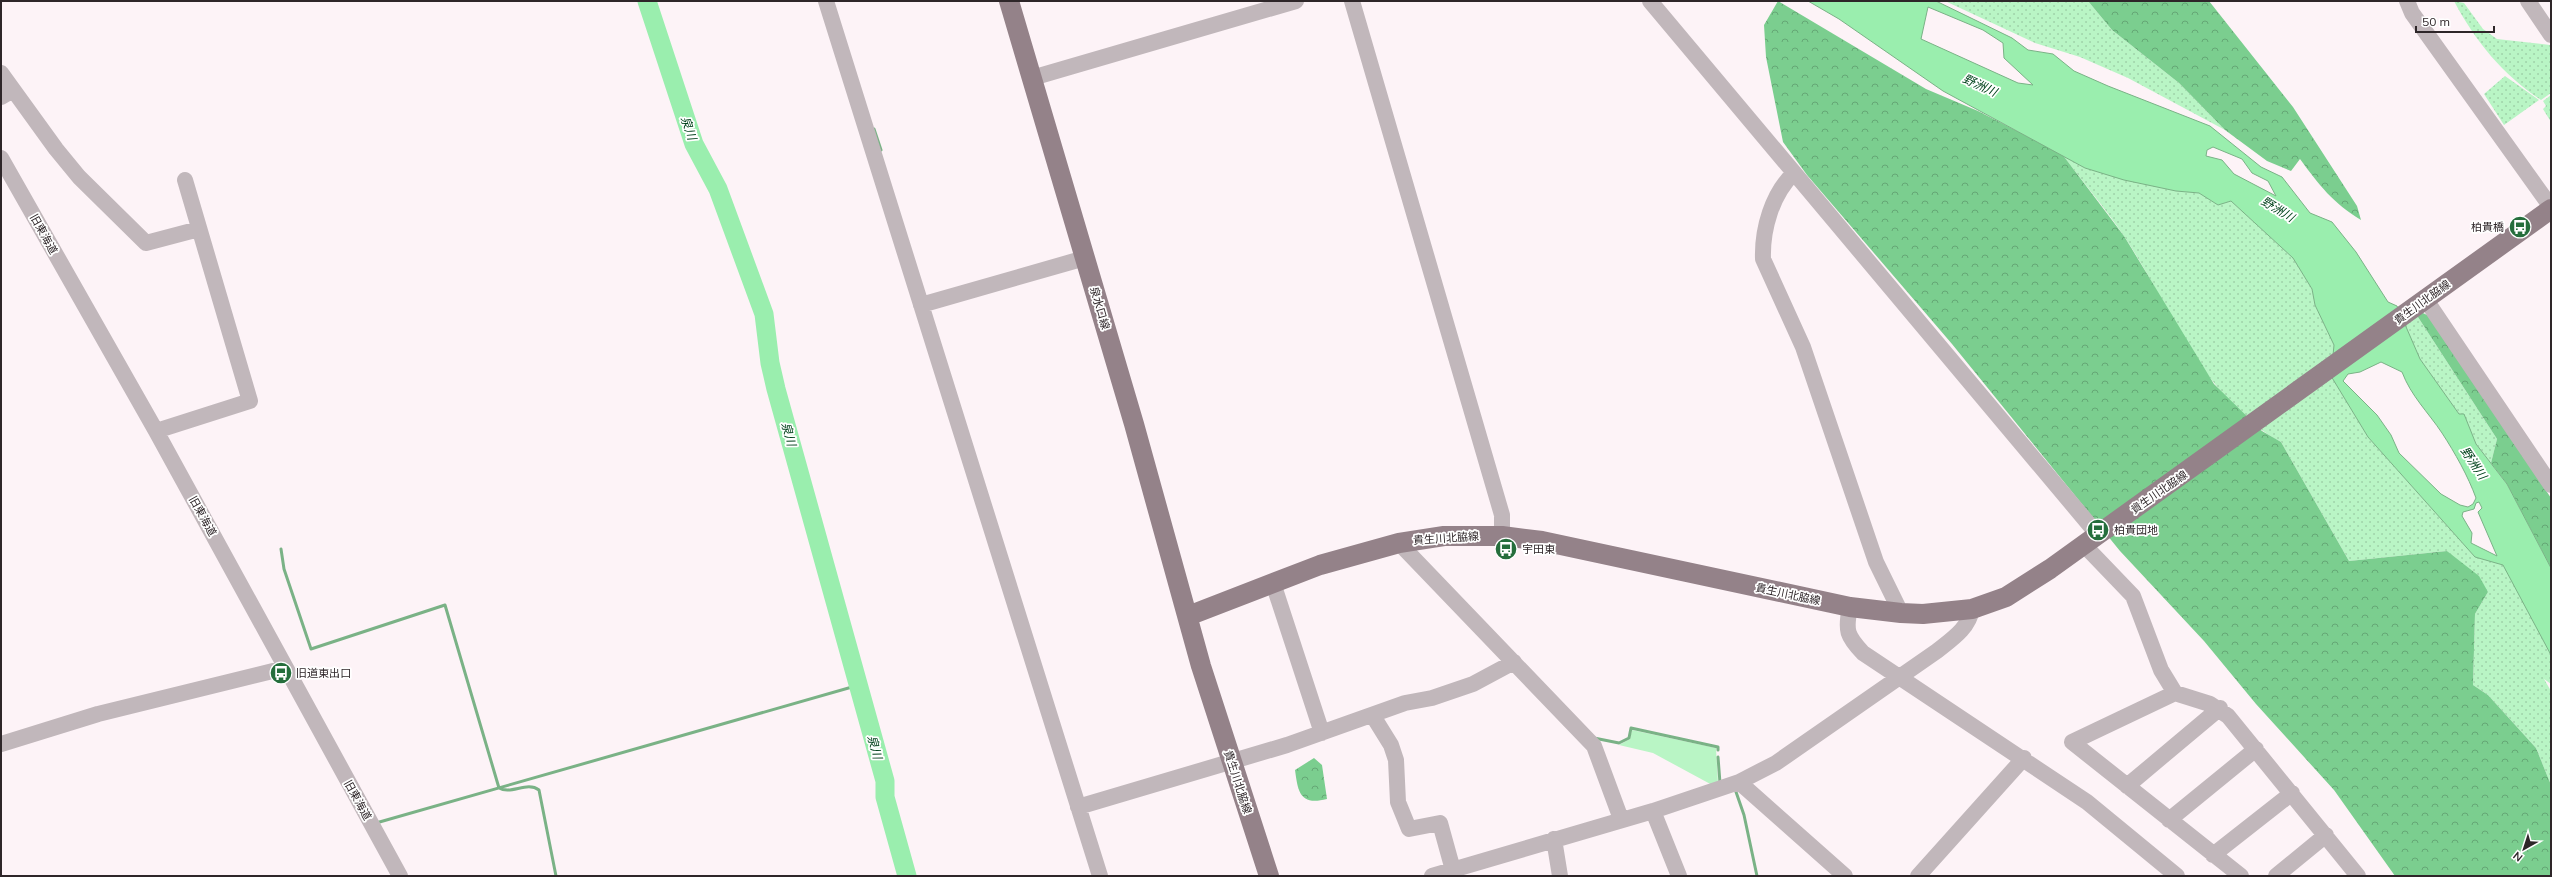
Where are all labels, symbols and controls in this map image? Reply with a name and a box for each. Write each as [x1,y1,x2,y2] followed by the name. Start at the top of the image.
[2416,8,2494,34] scale bar
[2422,14,2450,29] text: 50 m
[1961,71,2001,100] water label: 野洲川
[678,114,701,144] water label: 泉川
[2259,193,2299,226] water label: 野洲川
[27,211,61,257] street label: 旧東海道
[2507,214,2533,240] bus stop icon: 柏貴橋
[2471,220,2504,234] place label: 柏貴橋
[2391,277,2453,327] street label: 貴生川北脇線
[1087,285,1113,331] street label: 泉水口線
[779,420,800,449] water label: 泉川
[2458,444,2491,484] water label: 野洲川
[2128,467,2190,517] street label: 貴生川北脇線
[186,493,220,539] street label: 旧東海道
[2085,517,2111,543] bus stop icon: 柏貴団地
[2114,523,2158,537] place label: 柏貴団地
[1413,529,1479,547] street label: 貴生川北脇線
[1493,536,1519,562] bus stop icon: 宇田東
[1522,542,1555,556] place label: 宇田東
[1754,580,1822,608] street label: 貴生川北脇線
[268,660,294,686] bus stop icon: 旧道東出口
[296,666,351,680] place label: 旧道東出口
[865,733,886,762] water label: 泉川
[1221,748,1255,816] street label: 貴生川北脇線
[341,777,375,823] street label: 旧東海道
[2504,829,2544,869] north arrow
[2510,849,2525,865] text: N

